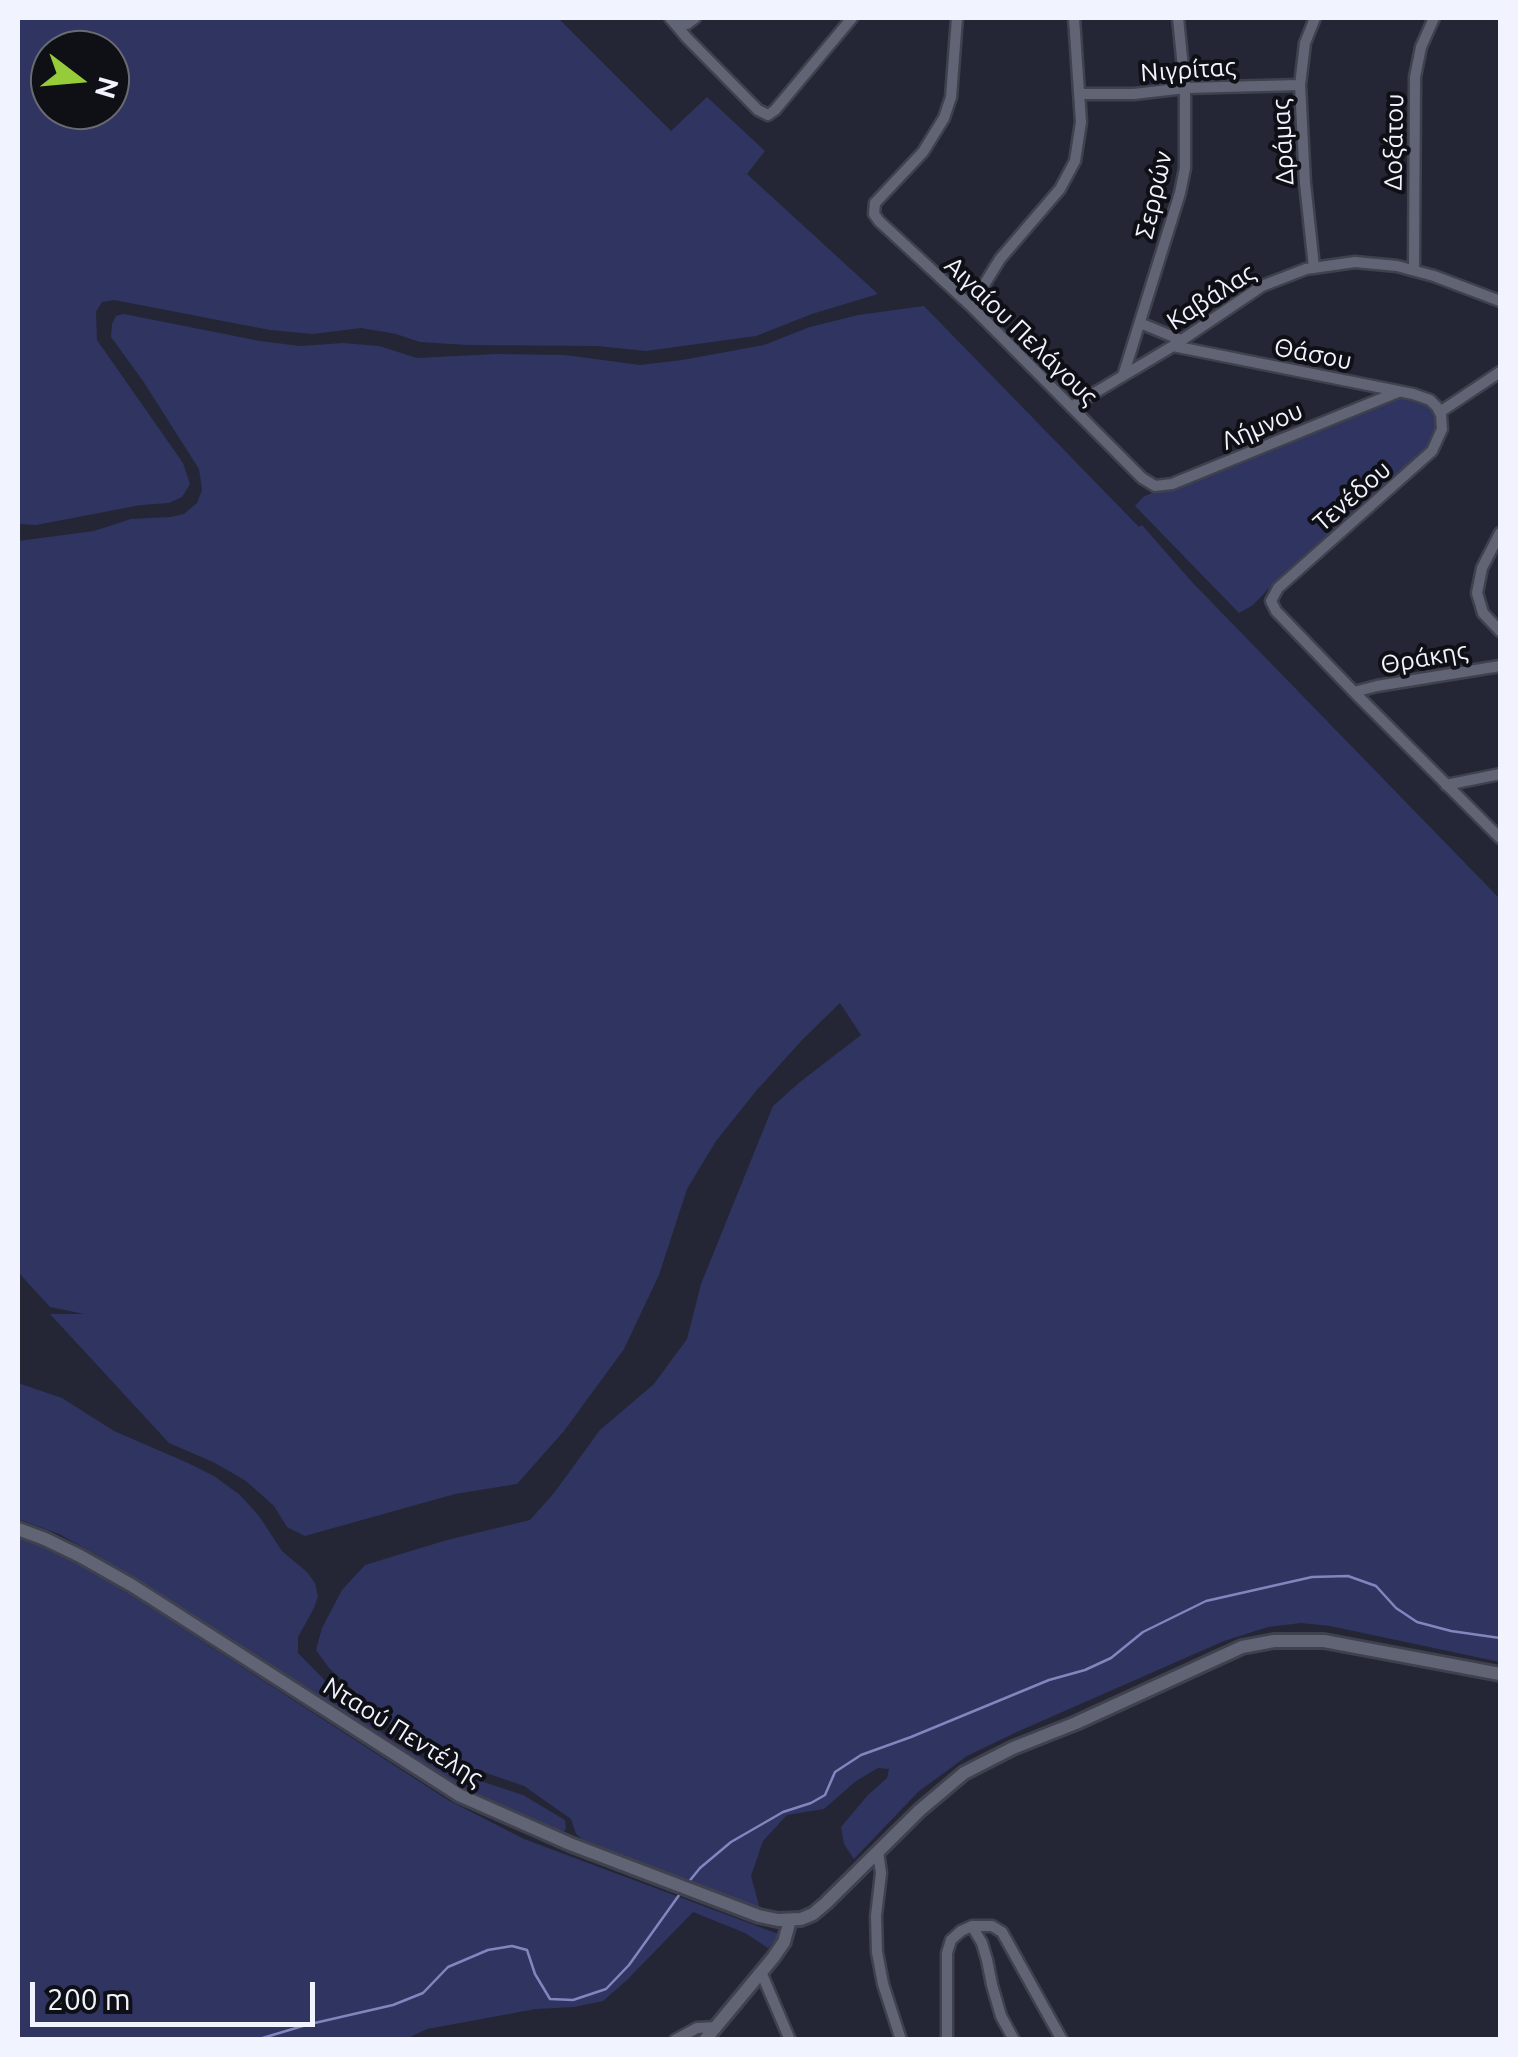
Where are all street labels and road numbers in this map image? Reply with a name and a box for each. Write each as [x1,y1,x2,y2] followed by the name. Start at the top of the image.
[1139,52,1237,88] street label: Νιγρίτας
[1378,93,1410,191] street label: Δοξάτου
[1266,98,1300,186] street label: Δράμας
[1129,148,1179,242] street label: Σερρών
[938,250,1104,412] street label: Αιγαίου Πελάγους
[1161,257,1261,337] street label: Καβάλας
[1272,332,1354,376] street label: Θάσου
[1217,395,1307,457] street label: Λήμνου
[1307,454,1397,538] street label: Τενέδου
[1378,636,1470,680] street label: Θράκης
[318,1671,488,1793] street label: Νταού Πεντέλης

